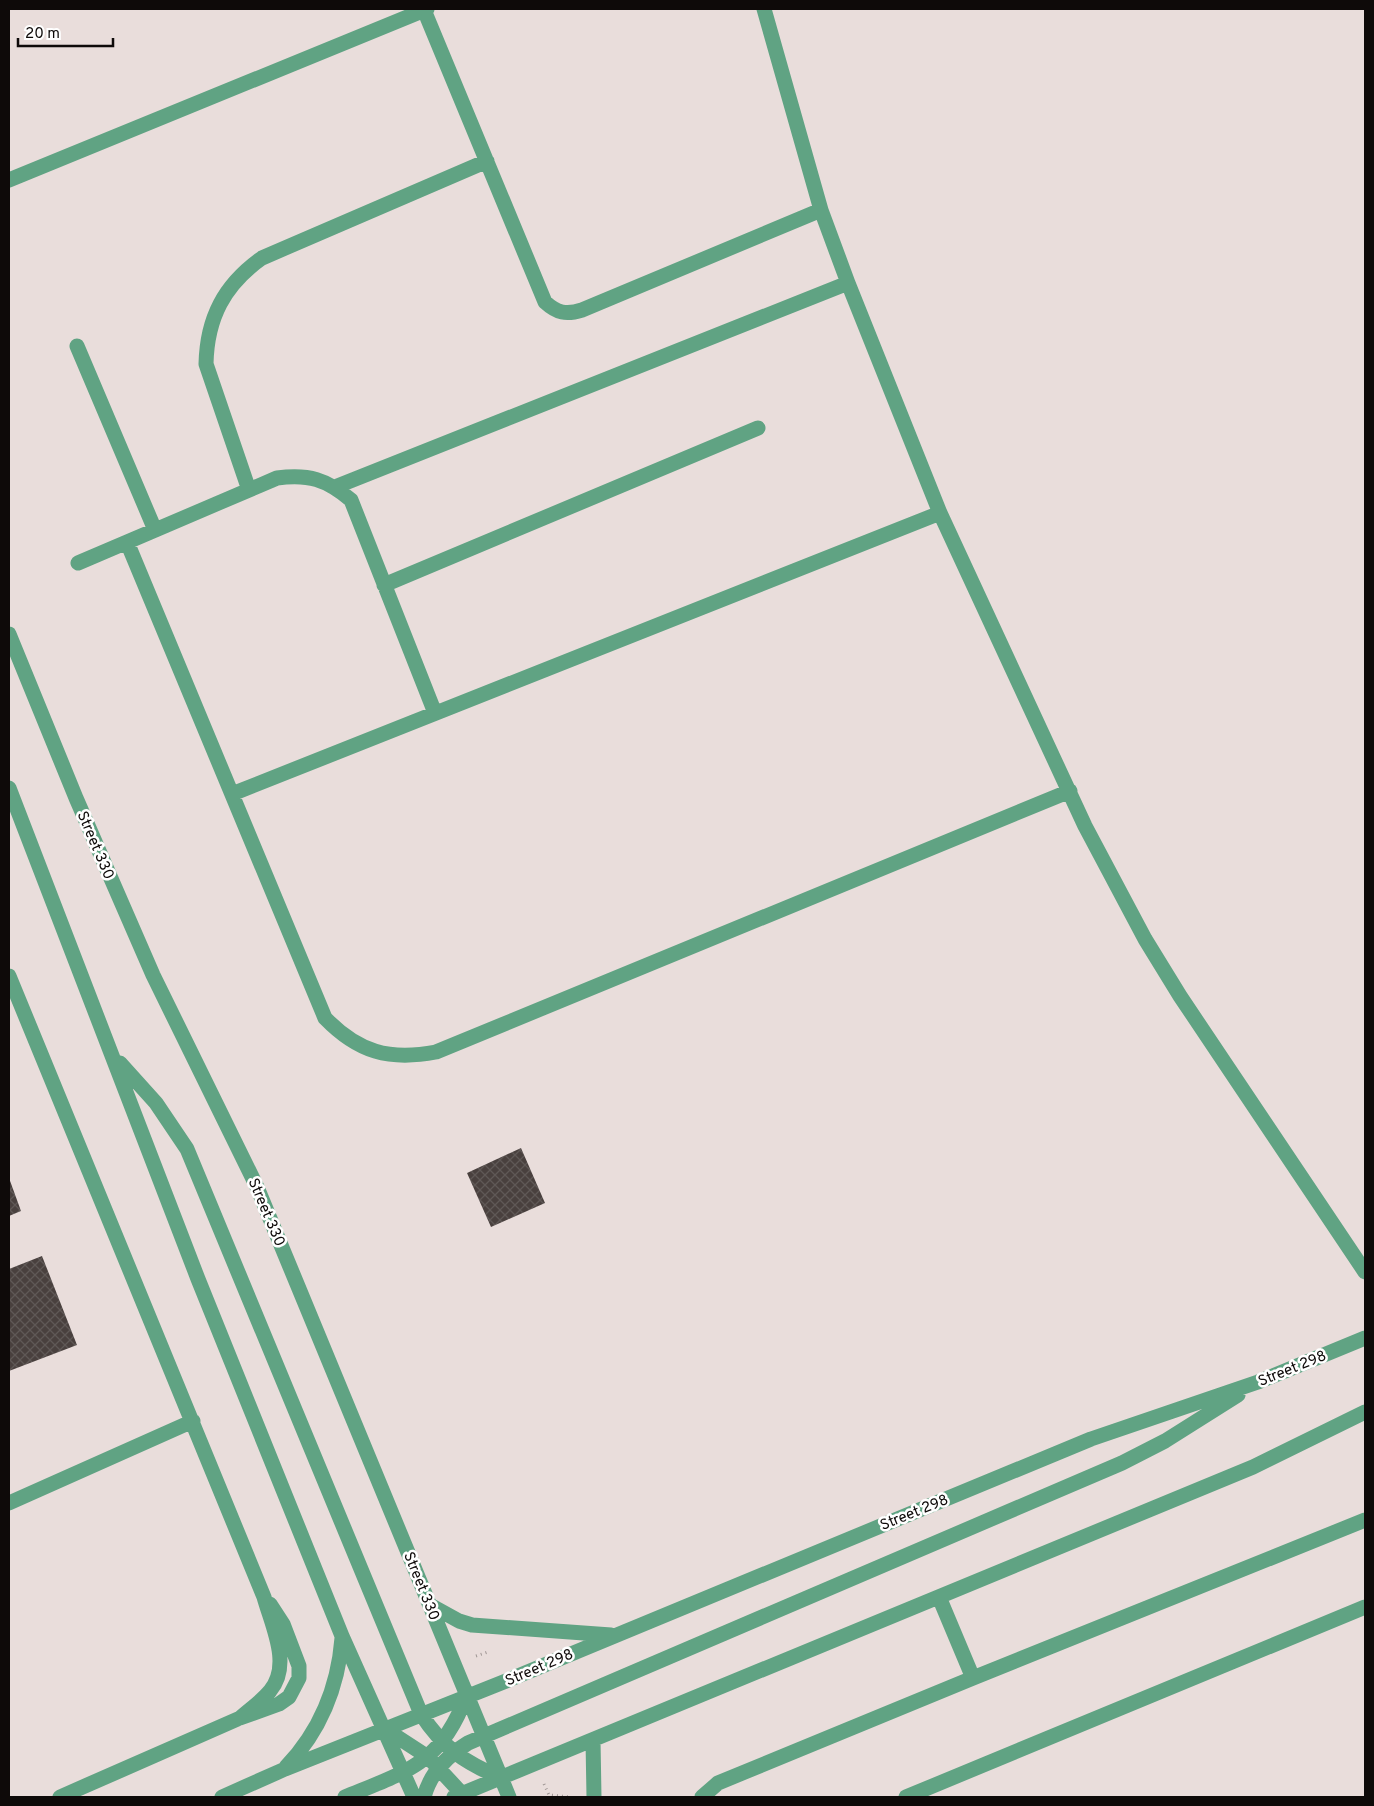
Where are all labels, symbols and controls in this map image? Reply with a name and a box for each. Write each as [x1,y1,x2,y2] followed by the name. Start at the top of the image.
[18,15,112,47] scale bar
[25,25,60,44] text: 20 m
[72,809,118,883] street label: Street 330
[243,1176,289,1250] street label: Street 330
[1256,1347,1330,1392] street label: Street 298
[878,1491,952,1536] street label: Street 298
[398,1549,443,1624] street label: Street 330
[503,1646,576,1691] street label: Street 298

